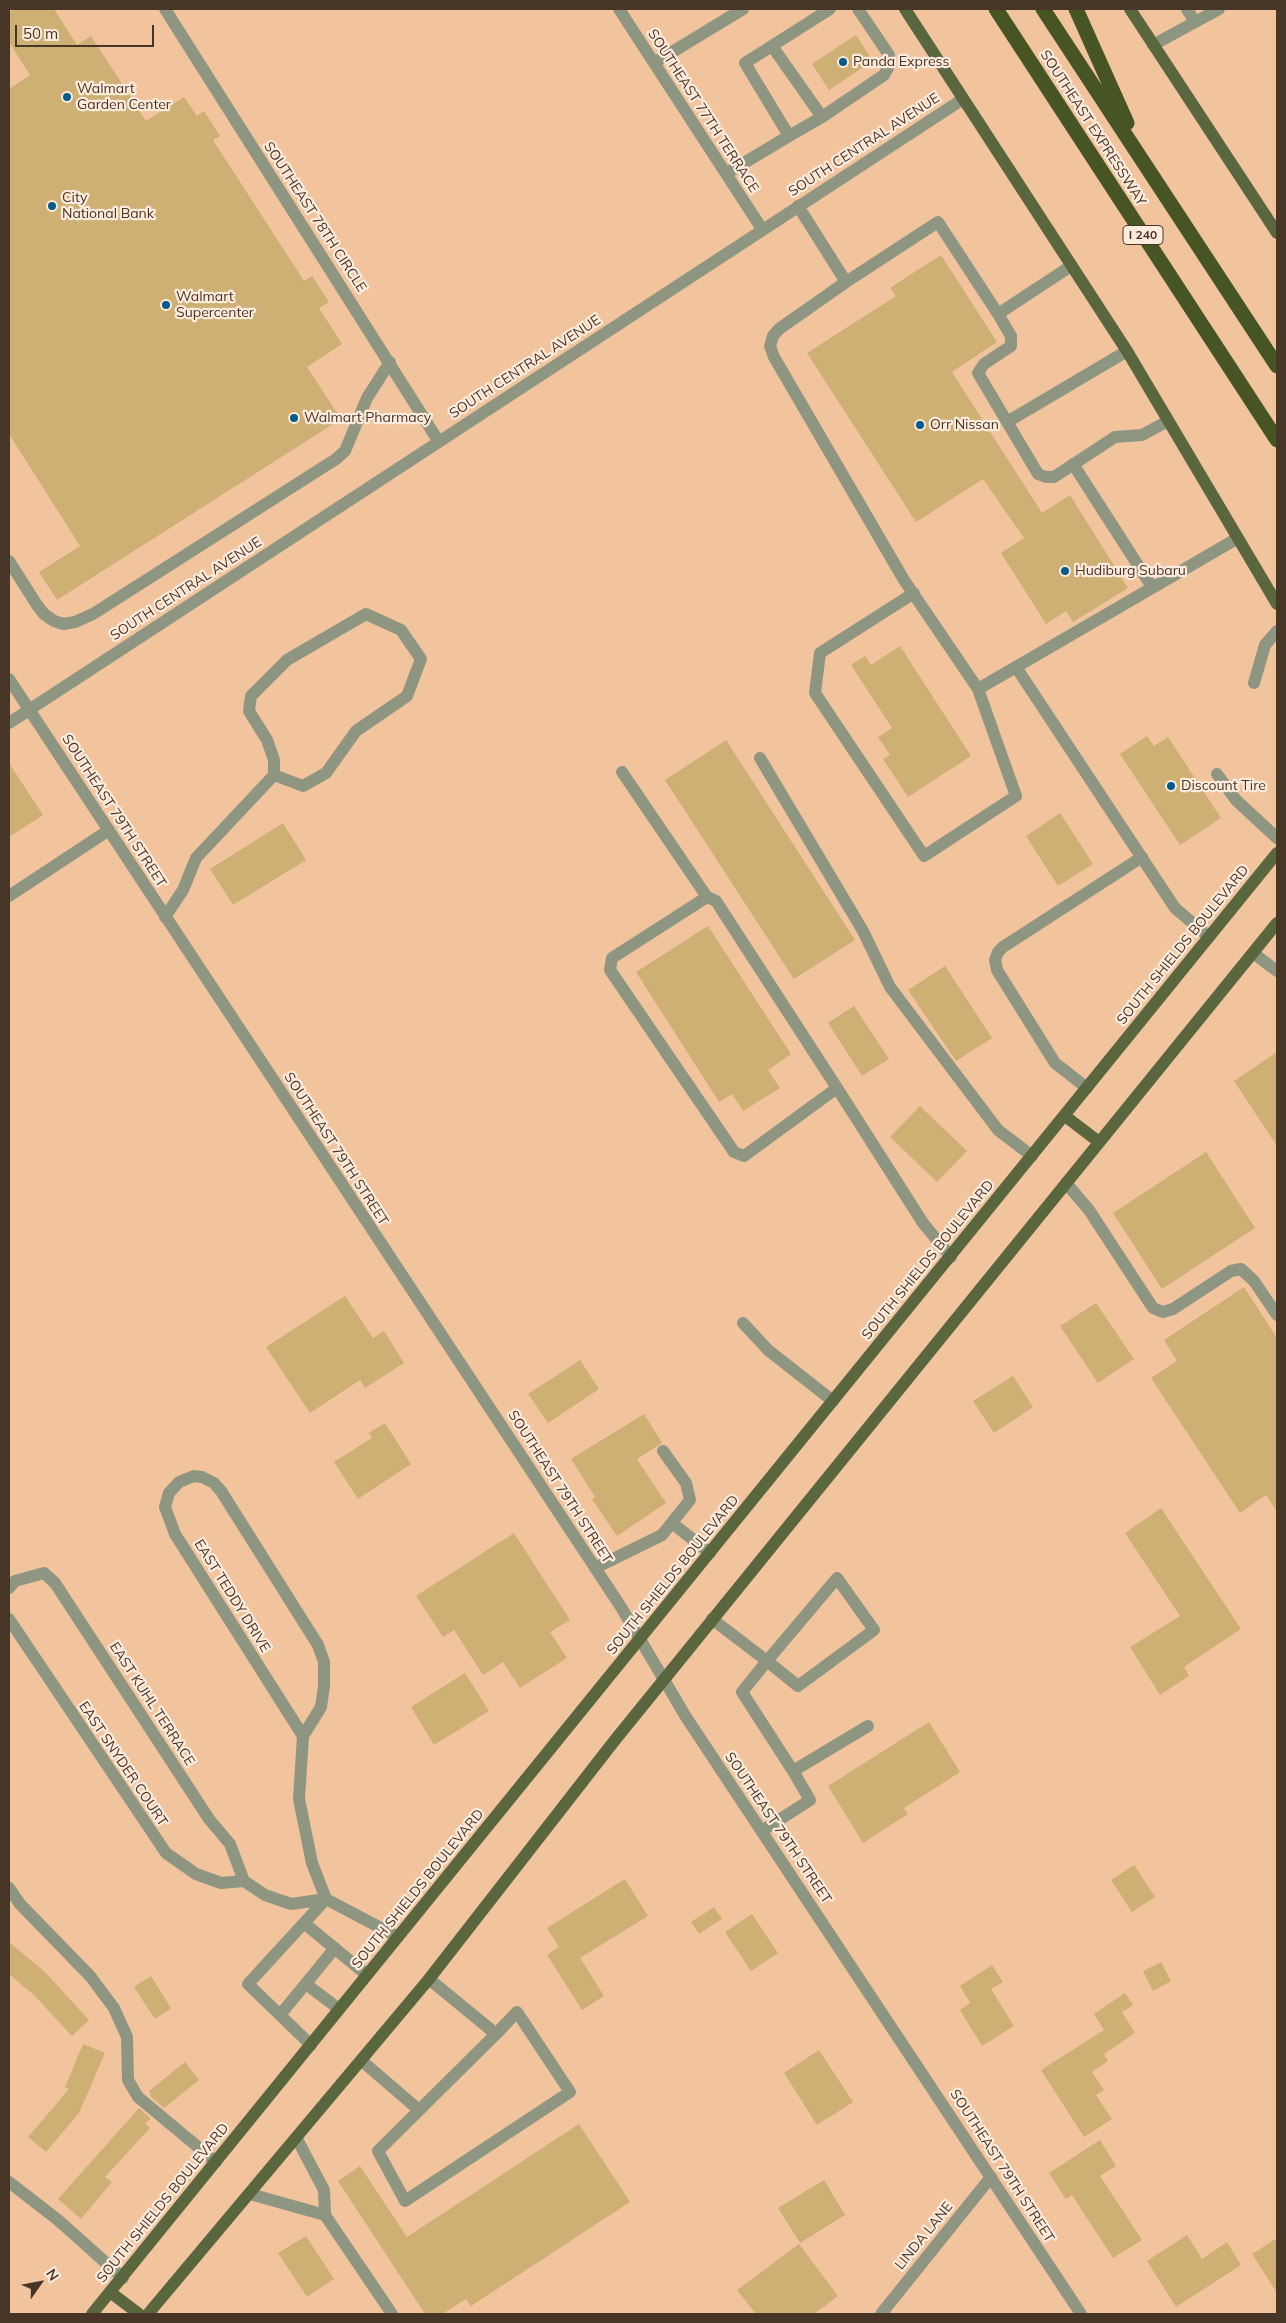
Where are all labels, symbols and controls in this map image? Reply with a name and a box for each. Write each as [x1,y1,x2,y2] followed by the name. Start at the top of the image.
[18,15,156,47] scale bar
[23,24,58,43] text: 50 m
[644,26,762,196] street label: SOUTHEAST 77TH TERRACE
[1036,47,1150,209] street label: SOUTHEAST EXPRESSWAY
[853,54,949,70] place label: Panda Express
[837,56,849,68] marker: Panda Express
[77,81,171,114] place label: Walmart Garden Center
[785,90,943,200] street label: SOUTH CENTRAL AVENUE
[61,91,73,103] marker: Walmart Garden Center
[260,139,370,295] street label: SOUTHEAST 78TH CIRCLE
[62,190,154,222] place label: City National Bank
[46,200,58,212] marker: City National Bank
[1123,226,1163,244] road number: I 240
[176,289,254,322] place label: Walmart Supercenter
[160,299,172,311] marker: Walmart Supercenter
[446,312,604,422] street label: SOUTH CENTRAL AVENUE
[304,410,431,426] place label: Walmart Pharmacy
[288,412,300,424] marker: Walmart Pharmacy
[930,417,999,433] place label: Orr Nissan
[914,419,926,431] marker: Orr Nissan
[107,534,265,644] street label: SOUTH CENTRAL AVENUE
[1075,563,1186,579] place label: Hudiburg Subaru
[1059,565,1071,577] marker: Hudiburg Subaru
[58,731,170,891] street label: SOUTHEAST 79TH STREET
[1181,778,1266,794] place label: Discount Tire
[1165,780,1177,792] marker: Discount Tire
[1114,862,1252,1028] street label: SOUTH SHIELDS BOULEVARD
[280,1069,392,1229] street label: SOUTHEAST 79TH STREET
[859,1177,997,1343] street label: SOUTH SHIELDS BOULEVARD
[504,1407,616,1567] street label: SOUTHEAST 79TH STREET
[604,1492,742,1658] street label: SOUTH SHIELDS BOULEVARD
[190,1537,274,1655] street label: EAST TEDDY DRIVE
[106,1639,198,1769] street label: EAST KUHL TERRACE
[75,1698,171,1830] street label: EAST SNYDER COURT
[721,1749,835,1907] street label: SOUTHEAST 79TH STREET
[349,1806,487,1972] street label: SOUTH SHIELDS BOULEVARD
[946,2086,1058,2246] street label: SOUTHEAST 79TH STREET
[94,2120,232,2286] street label: SOUTH SHIELDS BOULEVARD
[892,2199,956,2273] street label: LINDA LANE
[15,2258,65,2308] north arrow
[42,2265,63,2284] text: N

